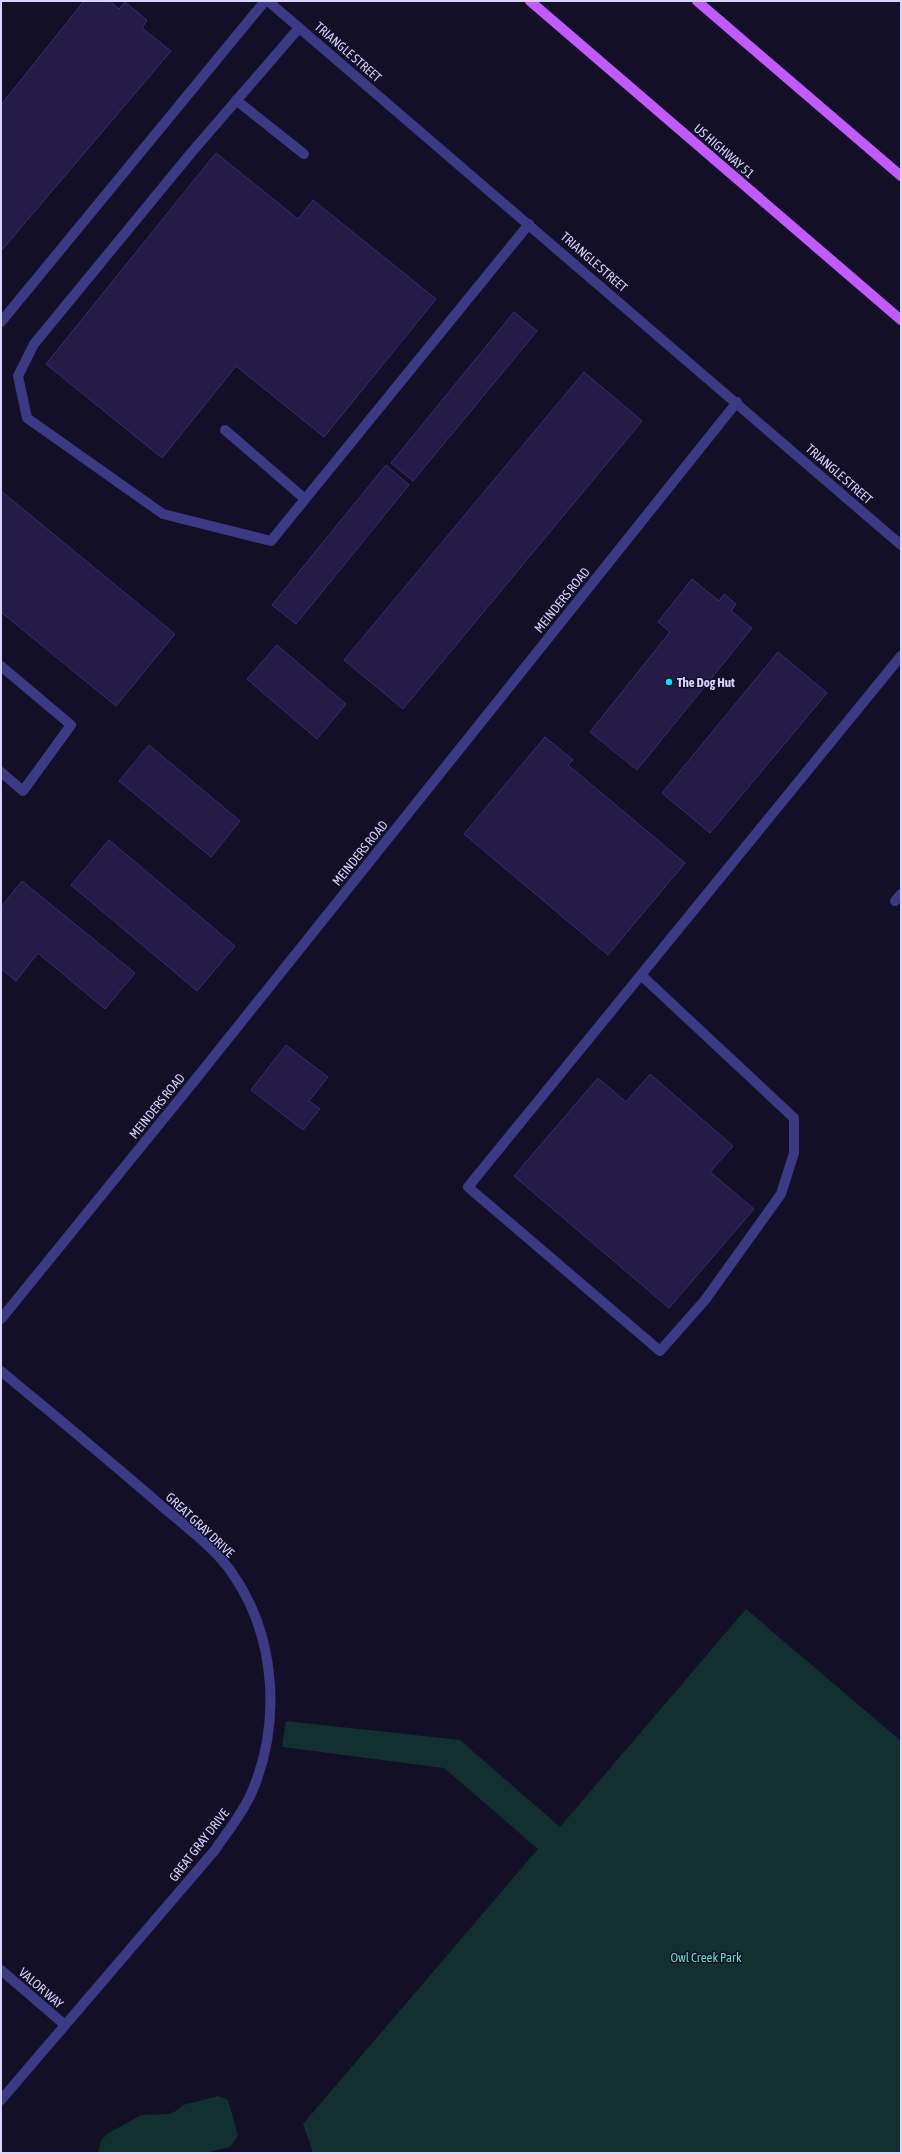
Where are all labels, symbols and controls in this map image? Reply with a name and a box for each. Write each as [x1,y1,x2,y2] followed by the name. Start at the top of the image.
[312,19,385,85] street label: TRIANGLE STREET
[691,121,757,181] street label: US HIGHWAY 51
[558,229,631,295] street label: TRIANGLE STREET
[803,441,876,507] street label: TRIANGLE STREET
[531,564,593,636] street label: MEINDERS ROAD
[677,675,735,690] place label: The Dog Hut
[664,677,674,687] marker: The Dog Hut
[329,817,391,889] street label: MEINDERS ROAD
[126,1070,188,1142] street label: MEINDERS ROAD
[163,1490,238,1561] street label: GREAT GRAY DRIVE
[166,1805,232,1884] street label: GREAT GRAY DRIVE
[670,1950,742,1965] park label: Owl Creek Park
[16,1965,66,2011] street label: VALOR WAY

